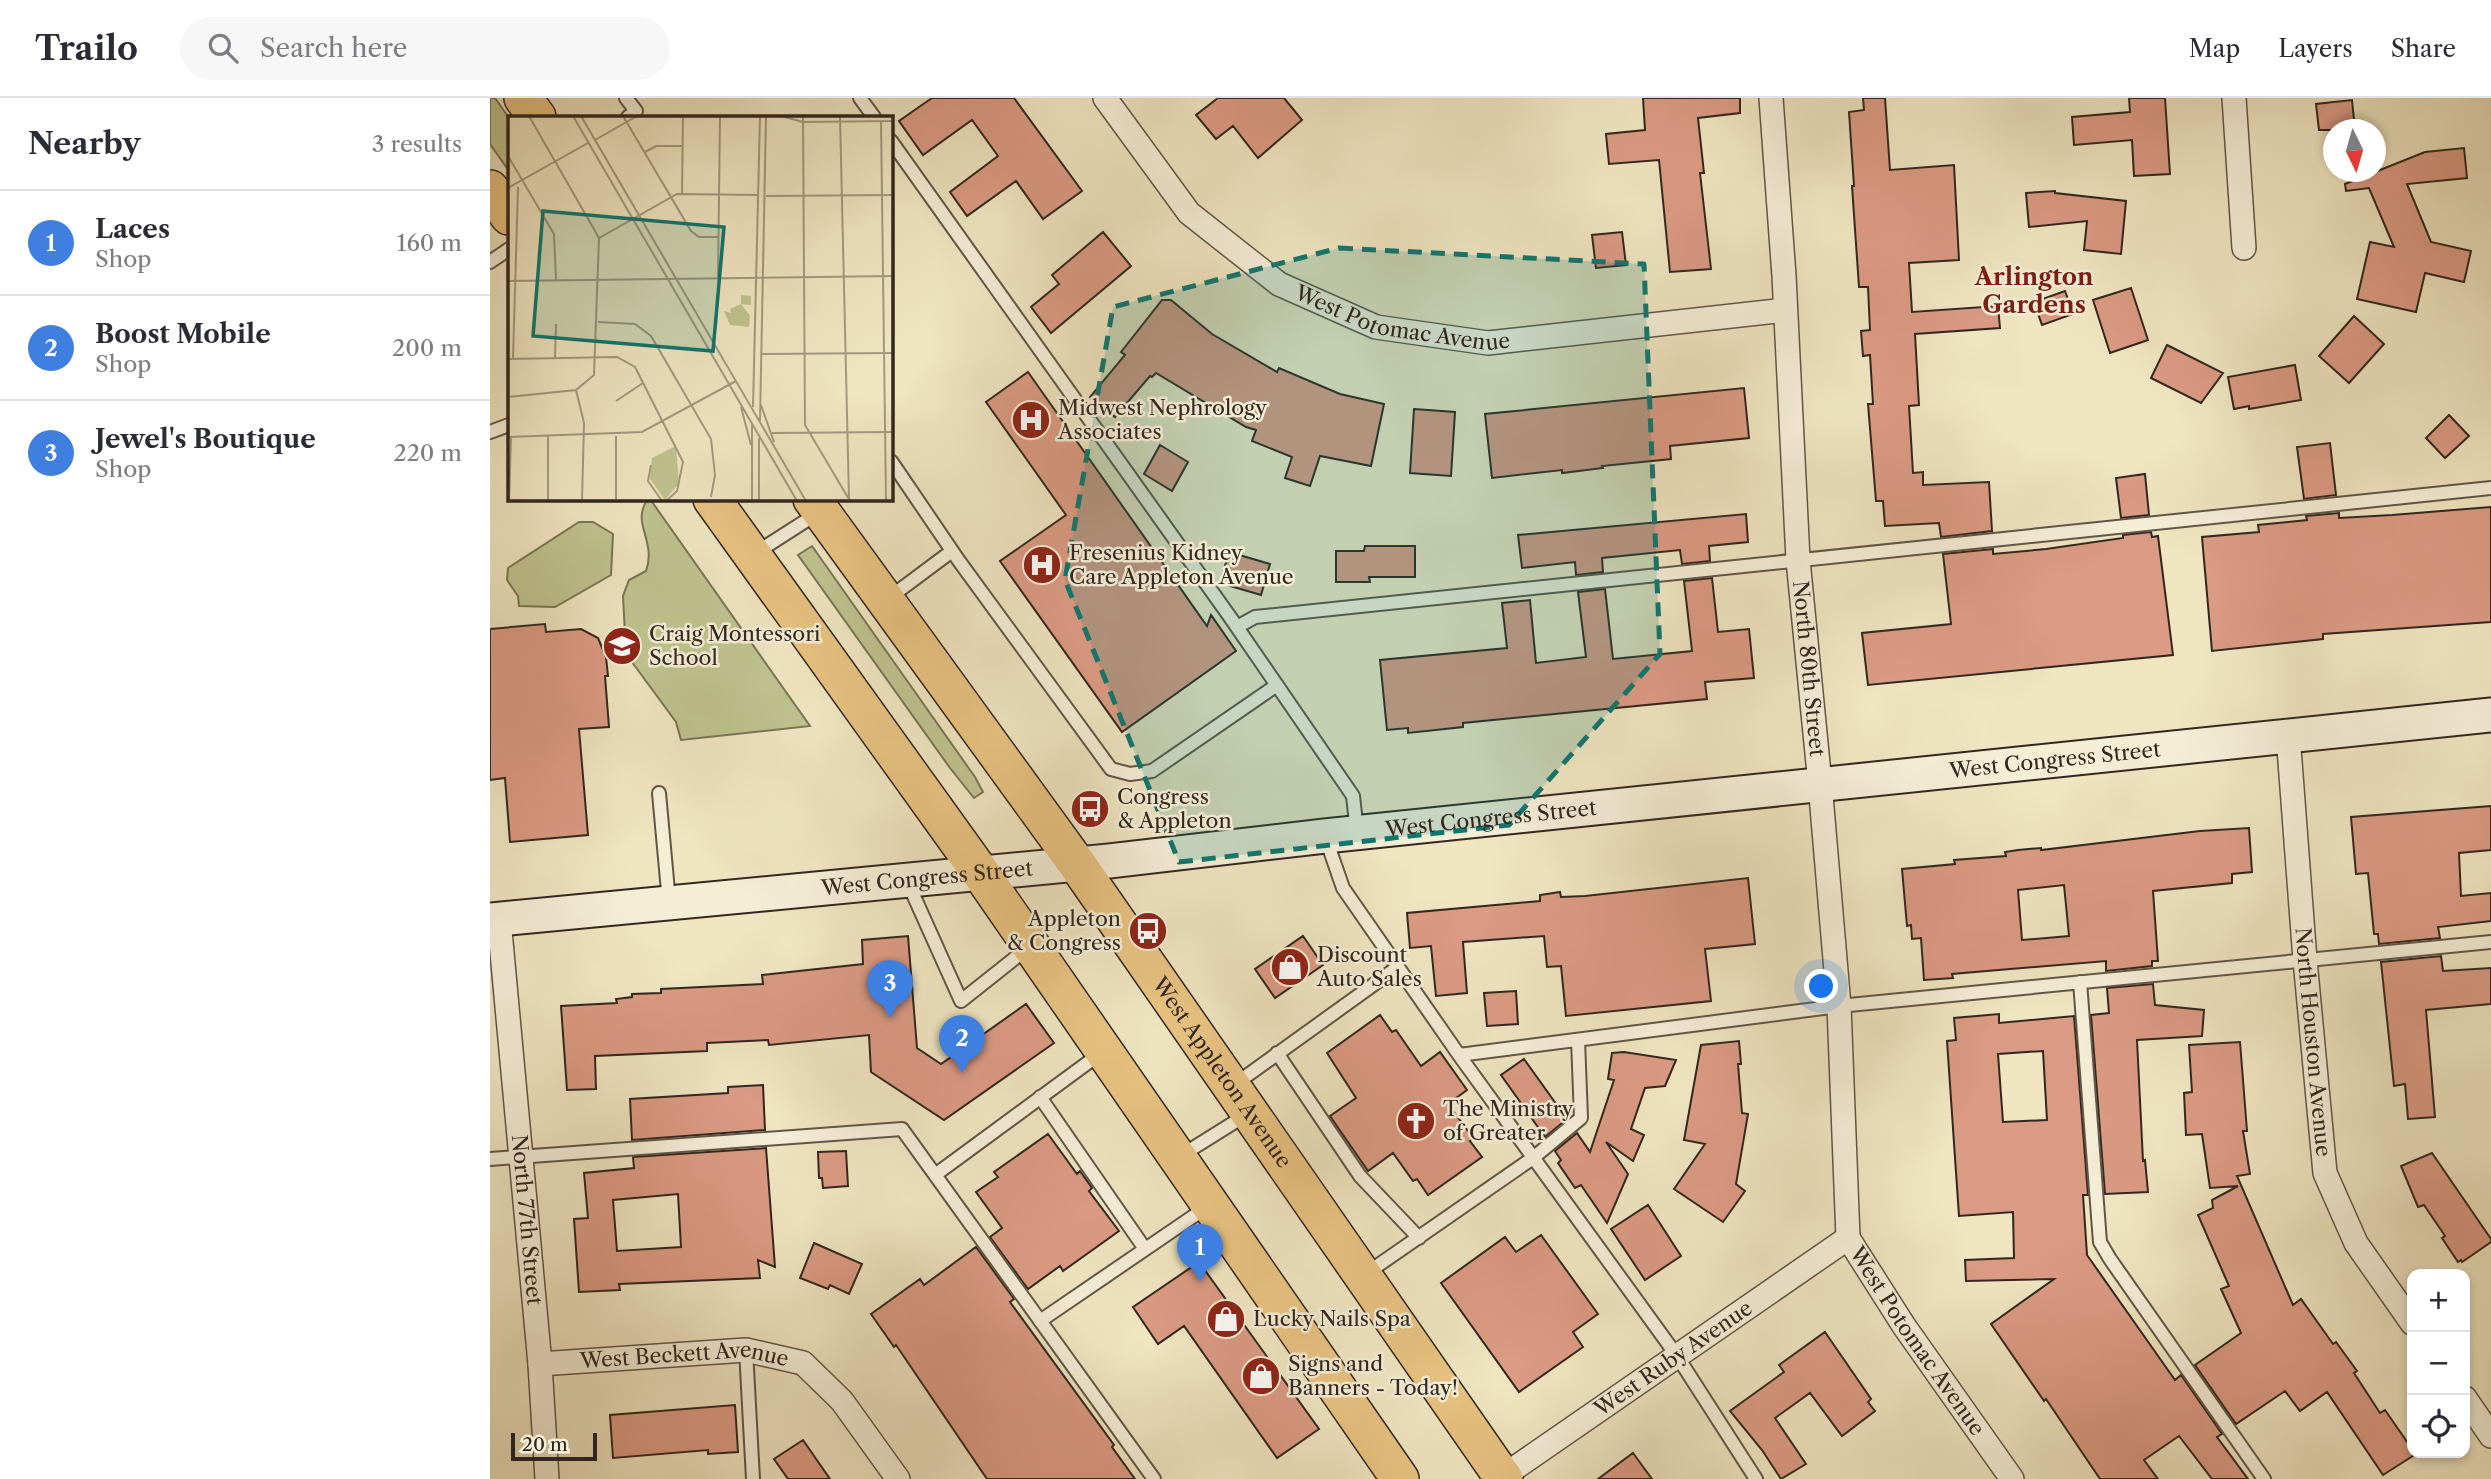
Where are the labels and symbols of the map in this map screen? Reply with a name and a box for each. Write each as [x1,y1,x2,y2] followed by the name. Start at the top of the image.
[508,116,892,500] inset map
[2323,119,2386,182] north arrow
[1974,262,2094,319] district label: Arlington Gardens
[1290,279,1511,355] street label: West Potomac Avenue
[1057,395,1267,444] place label: Midwest Nephrology Associates
[1010,399,1052,441] hospital icon: Midwest Nephrology Associates
[1069,540,1294,589] place label: Fresenius Kidney Care Appleton Avenue
[1021,544,1063,586] hospital icon: Fresenius Kidney Care Appleton Avenue
[1788,580,1830,758] street label: North 80th Street
[649,621,820,670] place label: Craig Montessori School
[601,625,643,667] school or university icon: Craig Montessori School
[1947,736,2162,783] street label: West Congress Street
[1117,784,1232,833] place label: Congress & Appleton
[1069,788,1111,830] bus stop icon: Congress & Appleton
[1383,795,1598,842] street label: West Congress Street
[819,855,1034,900] street label: West Congress Street
[1007,906,1121,955] place label: Appleton & Congress
[1127,910,1169,952] bus stop icon: Appleton & Congress
[2291,926,2336,1158] street label: North Houston Avenue
[1316,942,1422,991] place label: Discount Auto Sales
[1269,946,1311,988] shop icon: Discount Auto Sales
[867,960,913,1018] pin: 3
[1804,969,1838,1003] your location
[1147,971,1297,1173] street label: West Appleton Avenue
[939,1015,985,1073] pin: 2
[1443,1096,1574,1145] place label: The Ministry of Greater
[1395,1100,1437,1142] church icon: The Ministry of Greater
[507,1133,548,1307] street label: North 77th Street
[1177,1224,1223,1282] pin: 1
[1844,1241,1990,1440] street label: West Potomac Avenue
[1589,1295,1757,1422] street label: West Ruby Avenue
[1205,1298,1247,1340] shop icon: Lucky Nails Spa
[1253,1306,1412,1331] place label: Lucky Nails Spa
[578,1337,791,1373] street label: West Beckett Avenue
[1288,1351,1458,1400] place label: Signs and Banners - Today!
[1240,1355,1282,1397] shop icon: Signs and Banners - Today!
[511,1430,597,1462] scale bar

